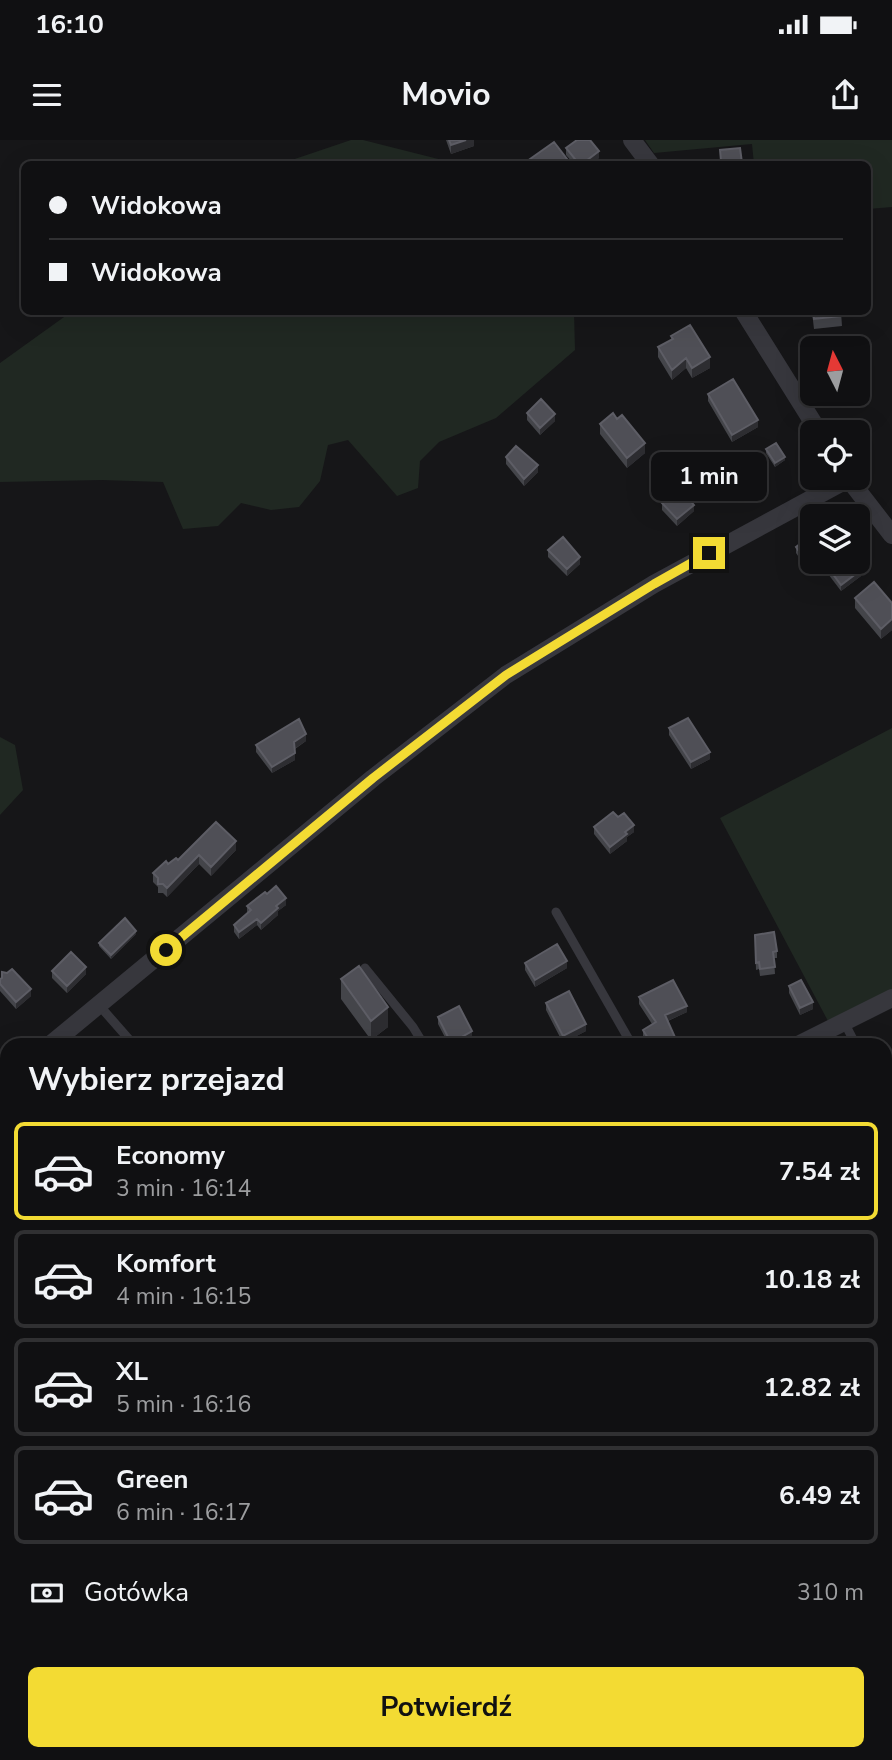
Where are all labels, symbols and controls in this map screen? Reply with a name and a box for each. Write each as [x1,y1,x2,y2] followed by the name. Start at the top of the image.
[35,7,104,42] text: 16:10
[401,73,491,116] text: Movio
[28,76,66,114] icon: menu
[826,76,864,114] icon: share
[91,188,222,223] text: Widokowa
[91,255,222,290] text: Widokowa
[800,336,870,406] north arrow
[800,336,870,574] map controls
[800,420,870,490] button: locate
[651,452,767,500] callout: 1 min
[679,461,739,492] text: 1 min
[800,504,870,574] button: layers
[693,537,725,569] route end
[150,934,182,966] route start
[28,1058,285,1101] text: Wybierz przejazd
[116,1138,225,1173] text: Economy
[32,1140,95,1203] icon: car
[779,1154,860,1189] text: 7.54 zł
[116,1173,251,1204] text: 3 min · 16:14
[116,1246,216,1281] text: Komfort
[32,1248,95,1311] icon: car
[764,1262,860,1297] text: 10.18 zł
[116,1281,251,1312] text: 4 min · 16:15
[116,1354,148,1389] text: XL
[32,1356,95,1419] icon: car
[764,1370,860,1405] text: 12.82 zł
[116,1389,251,1420] text: 5 min · 16:16
[116,1462,189,1497] text: Green
[32,1464,95,1527] icon: car
[779,1478,860,1513] text: 6.49 zł
[116,1497,251,1528] text: 6 min · 16:17
[28,1574,66,1612] icon: cash
[84,1575,189,1610] text: Gotówka
[797,1577,864,1608] text: 310 m
[28,1667,864,1747] button: Potwierdź

